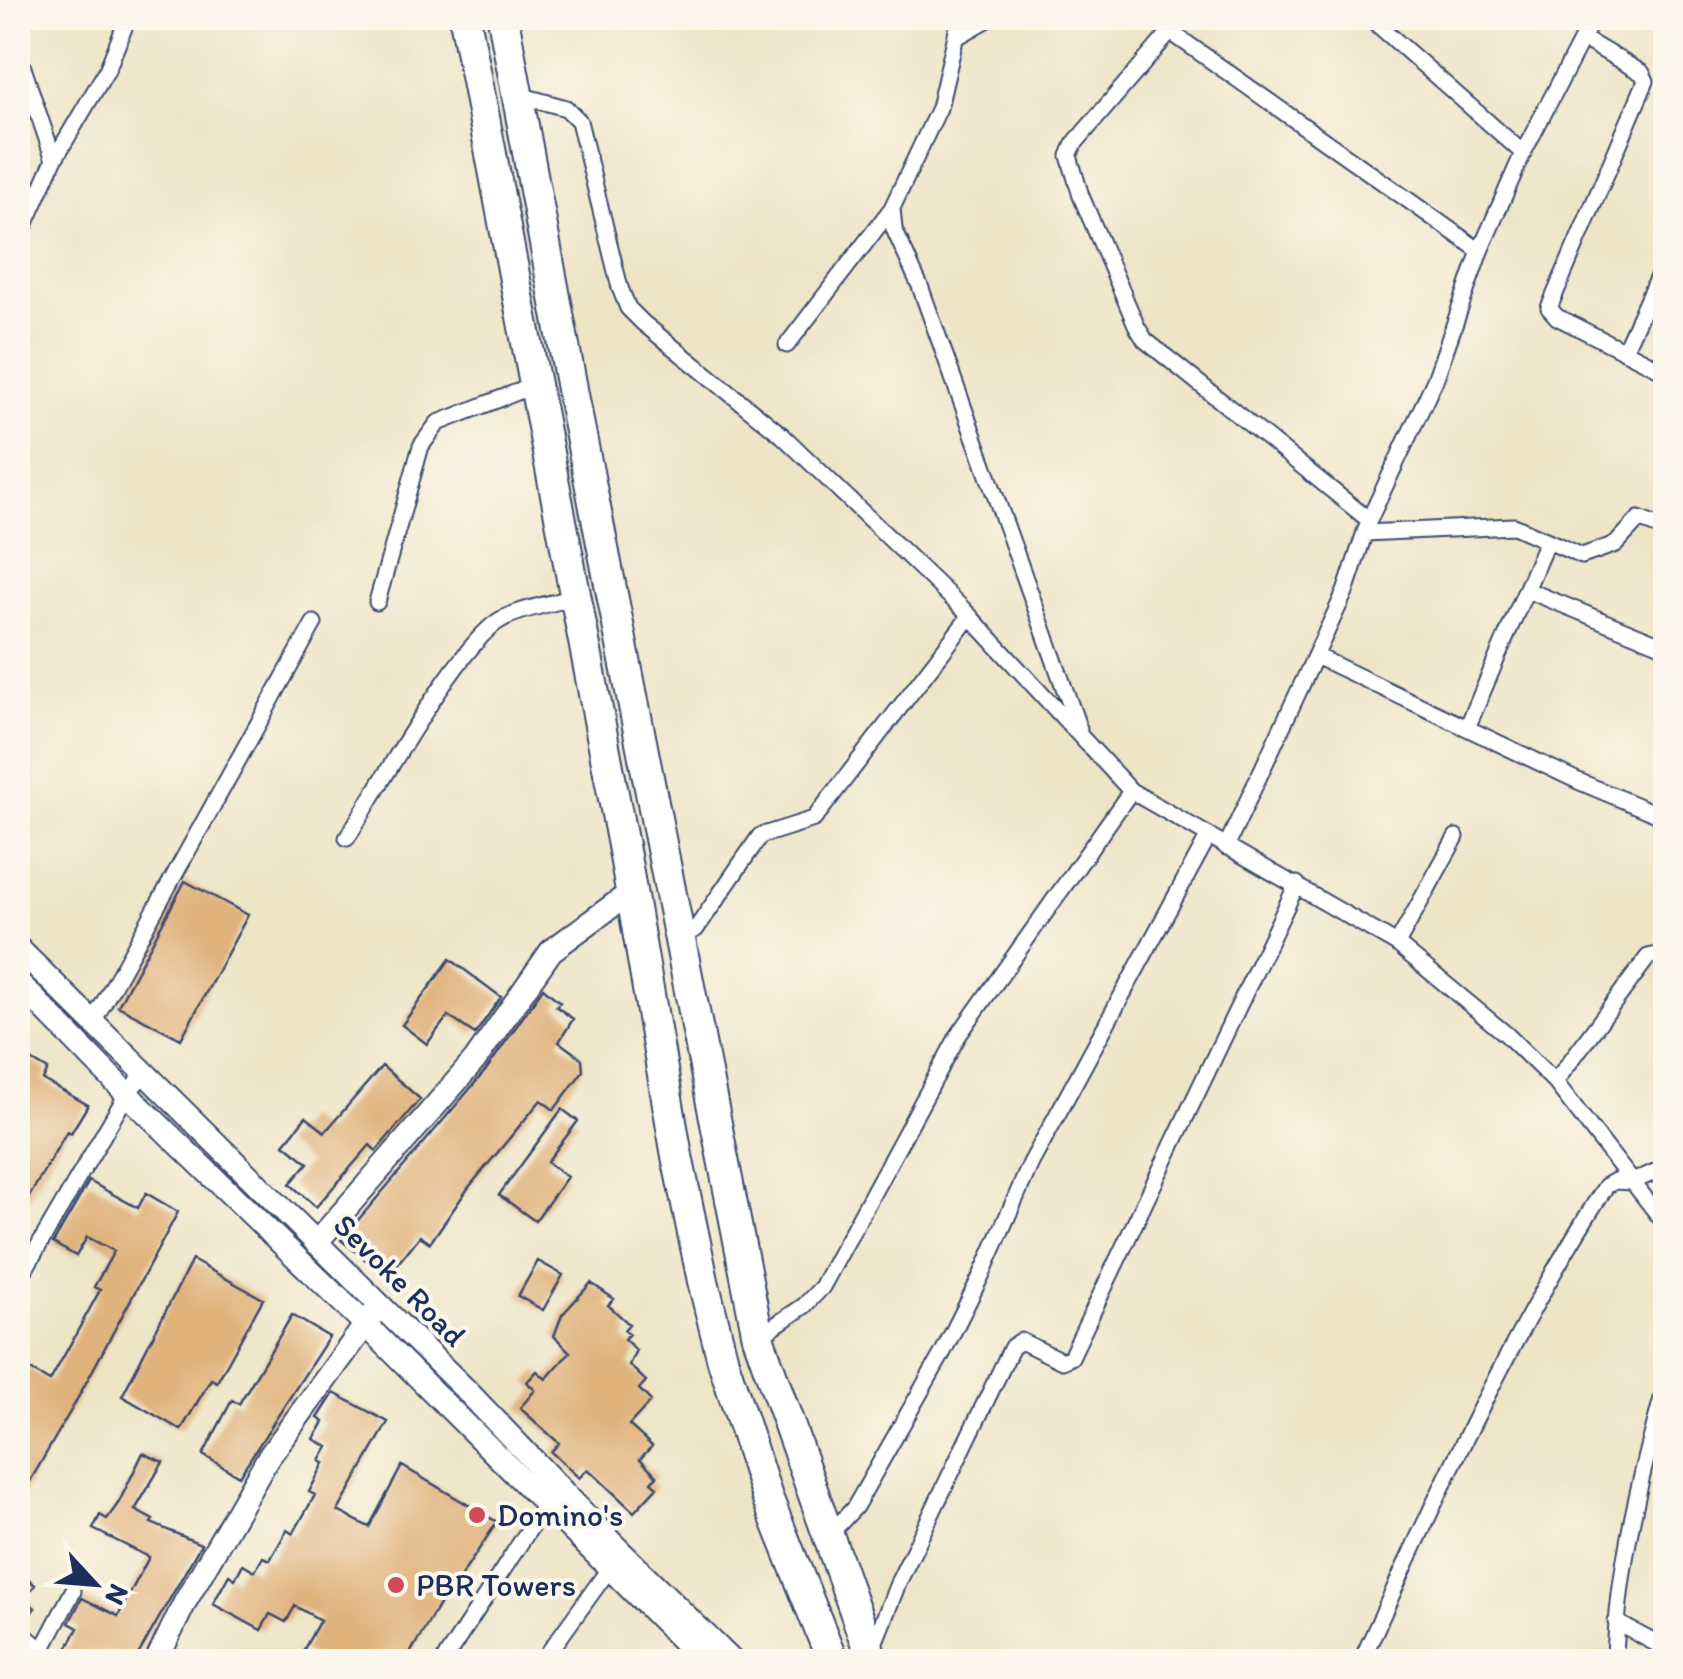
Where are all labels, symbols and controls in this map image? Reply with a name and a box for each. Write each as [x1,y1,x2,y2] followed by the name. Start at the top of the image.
[326,1206,474,1354] street label: Sevoke Road
[497,1496,623,1534] place label: Domino's
[466,1504,488,1526] marker: Domino's
[45,1534,145,1634] north arrow
[416,1566,576,1604] place label: PBR Towers
[385,1574,407,1596] marker: PBR Towers
[98,1579,137,1611] text: N

